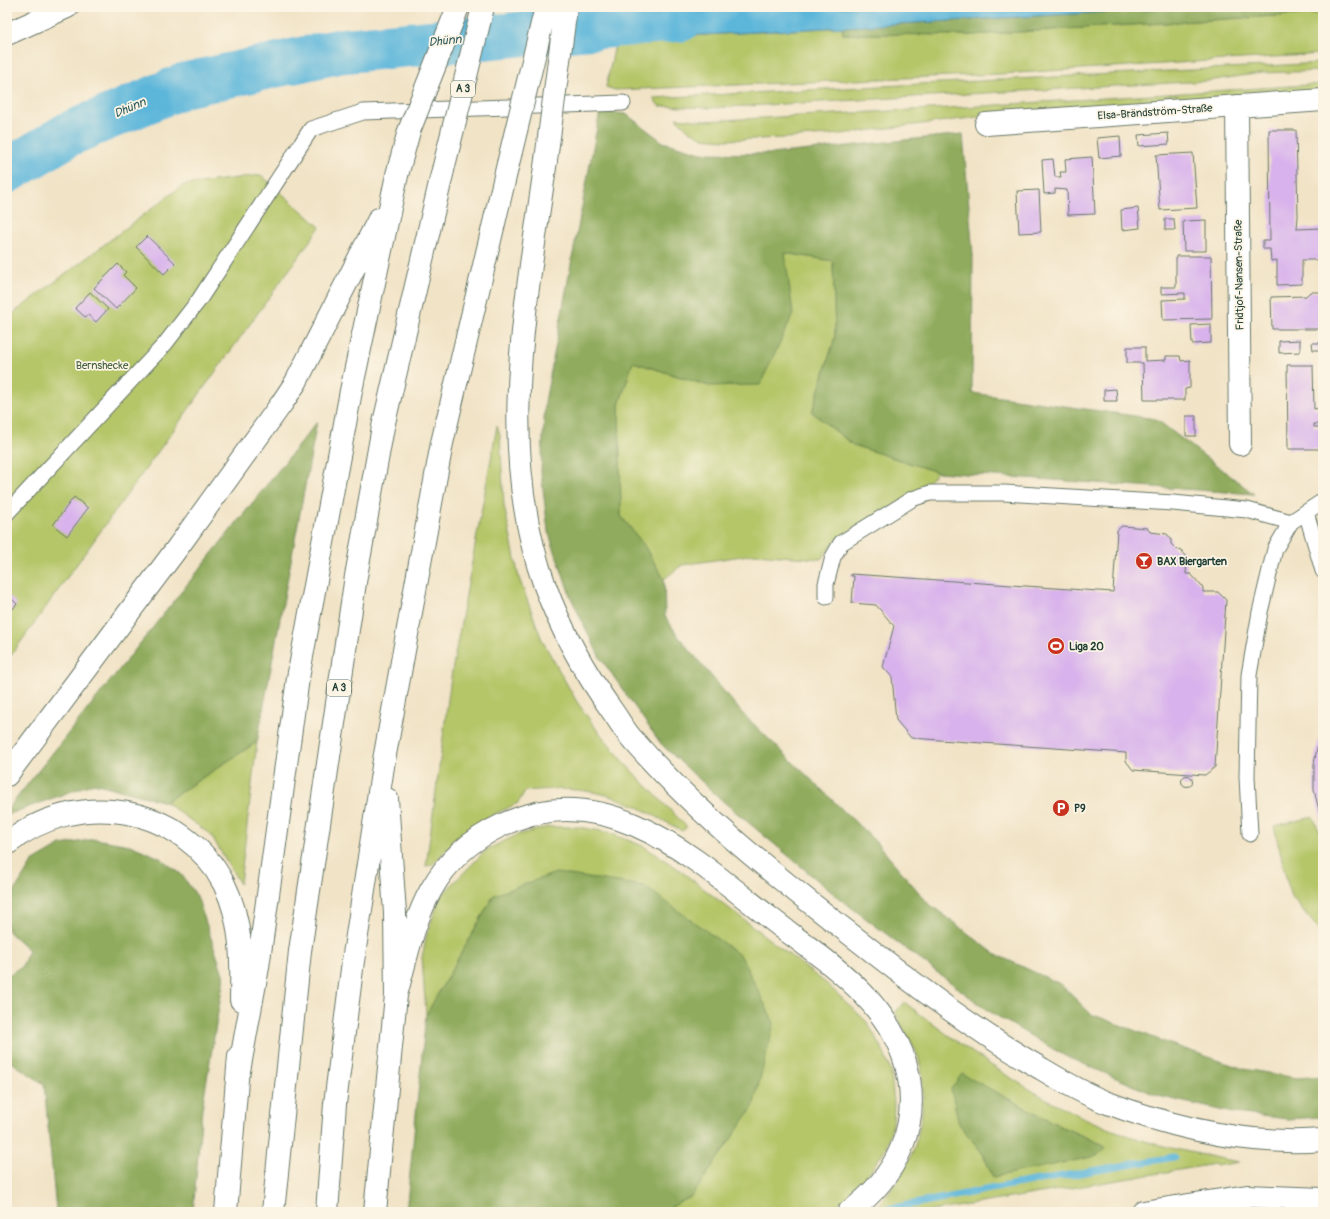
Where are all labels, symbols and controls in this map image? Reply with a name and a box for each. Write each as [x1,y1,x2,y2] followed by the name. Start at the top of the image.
[428,32,463,50] water label: Dhünn
[451,81,475,97] road number: A 3
[112,94,149,121] water label: Dhünn
[1097,101,1213,122] street label: Elsa-Brändström-Straße
[1232,219,1246,330] street label: Fridtjof-Nansen-Straße
[76,359,129,372] park label: Bernshecke
[1134,551,1154,571] bar icon: BAX Biergarten
[1157,555,1227,568] place label: BAX Biergarten
[1046,636,1066,656] sports icon: Liga 20
[1069,640,1104,653] place label: Liga 20
[327,680,351,696] road number: A 3
[1051,798,1071,818] parking icon: P9
[1074,802,1086,815] place label: P9

